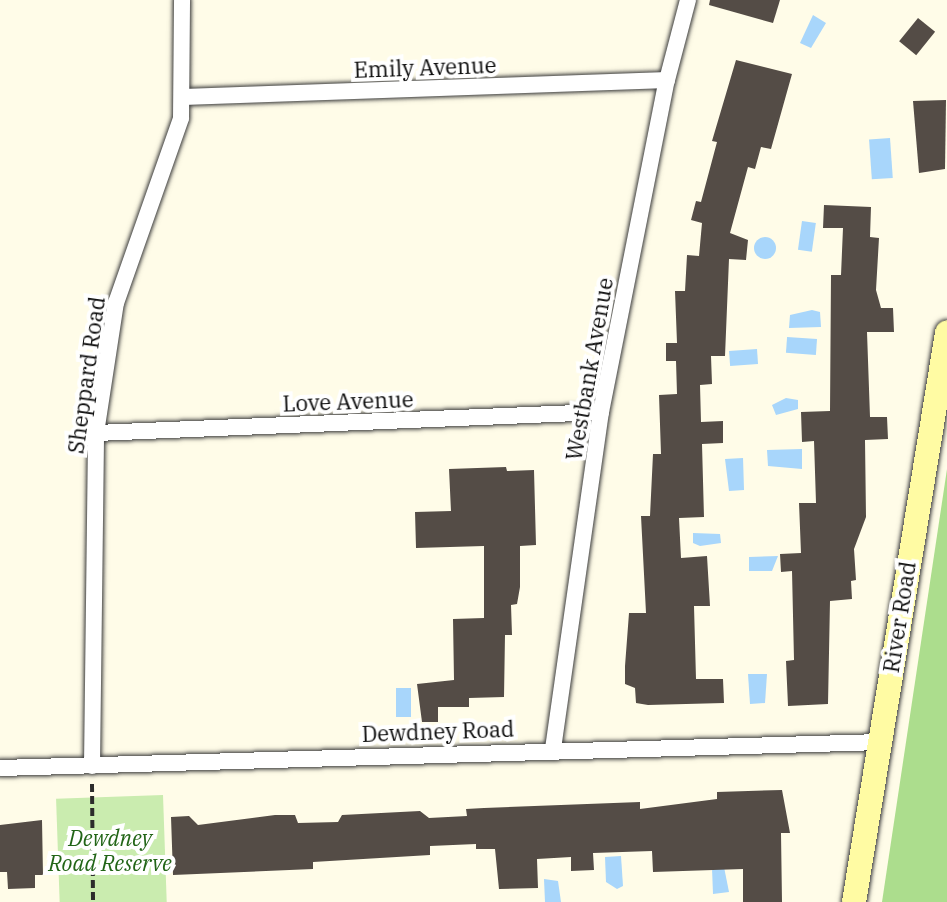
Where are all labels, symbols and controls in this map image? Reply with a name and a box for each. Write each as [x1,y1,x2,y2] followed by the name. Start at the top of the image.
[353,51,497,83] street label: Emily Avenue
[560,276,618,462] street label: Westbank Avenue
[62,295,110,455] street label: Sheppard Road
[282,386,414,416] street label: Love Avenue
[877,559,921,675] street label: River Road
[361,715,515,747] street label: Dewdney Road
[48,824,172,876] park label: Dewdney Road Reserve

